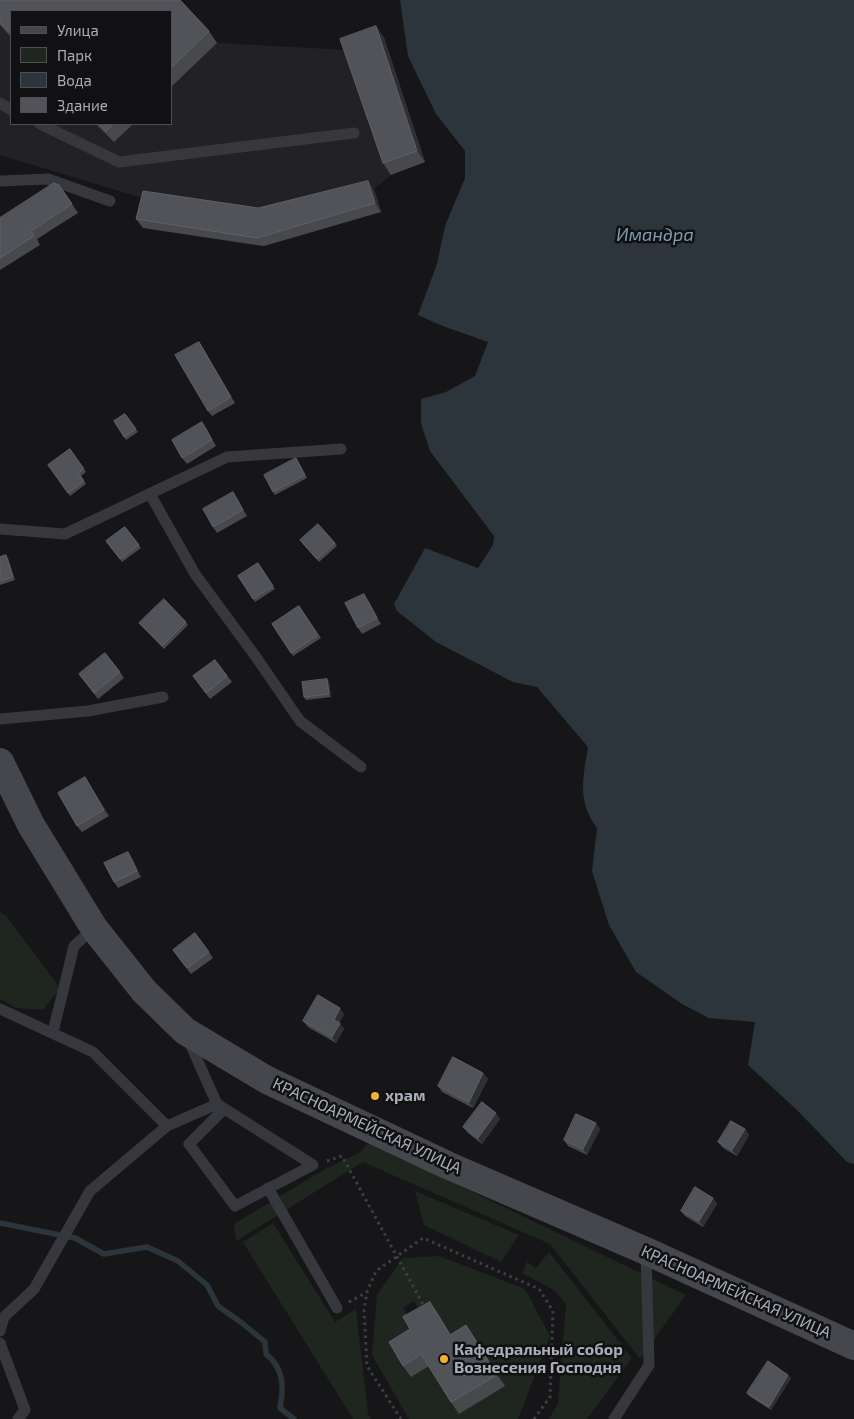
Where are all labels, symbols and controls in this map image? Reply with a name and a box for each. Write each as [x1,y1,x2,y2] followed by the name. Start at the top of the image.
[10,10,172,125] legend
[57,21,99,39] text: Улица
[57,46,92,64] text: Парк
[57,71,92,89] text: Вода
[57,96,108,114] text: Здание
[616,224,694,246] water label: Имандра
[270,1074,464,1178] street label: КРАСНОАРМЕЙСКАЯ УЛИЦА
[385,1086,425,1106] place label: храм
[369,1090,381,1102] marker: храм
[638,1241,834,1343] street label: КРАСНОАРМЕЙСКАЯ УЛИЦА
[454,1340,623,1378] place label: Кафедральный собор Вознесения Господня
[438,1353,450,1365] marker: Кафедральный собор Вознесения Господня

